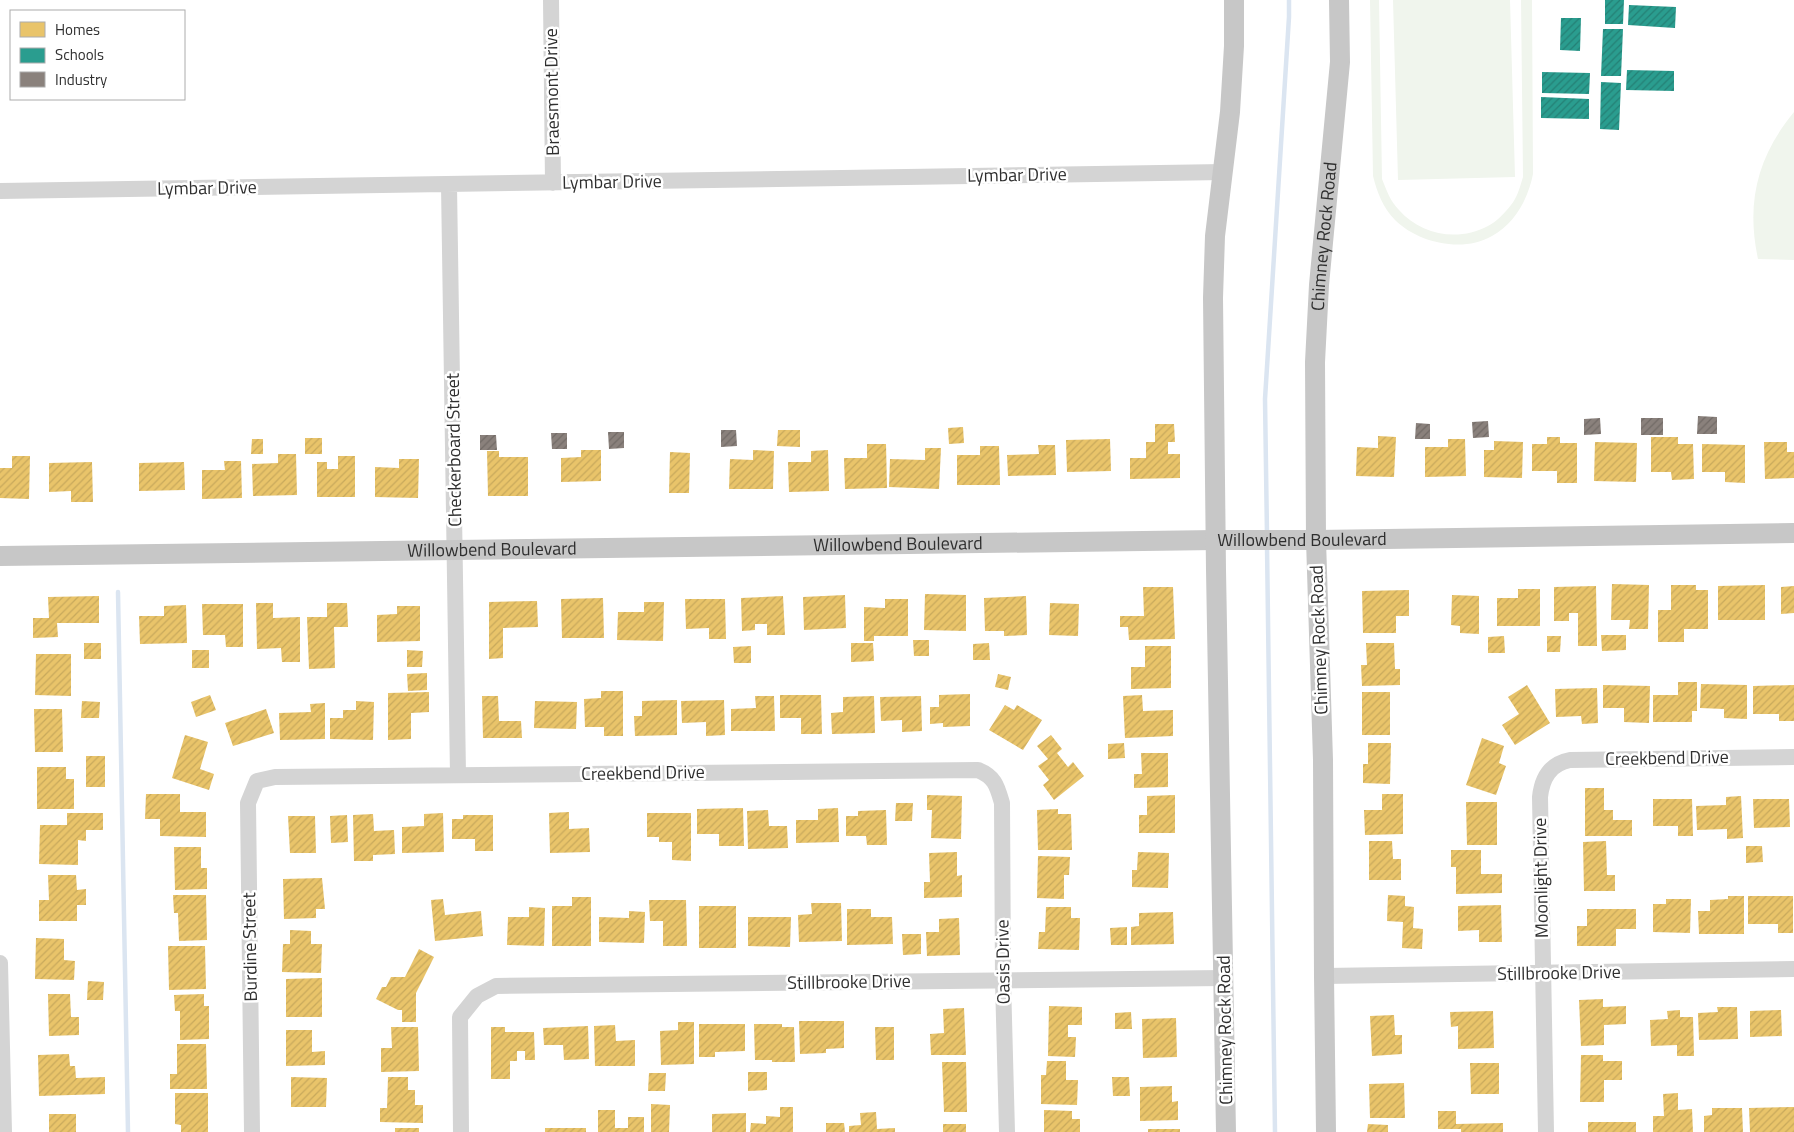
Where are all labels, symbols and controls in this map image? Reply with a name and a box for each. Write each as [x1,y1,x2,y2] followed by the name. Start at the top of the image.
[10,10,185,100] legend
[55,18,100,41] text: Homes
[537,28,566,156] street label: Braesmont Drive
[55,43,104,66] text: Schools
[55,68,107,91] text: Industry
[967,160,1067,189] street label: Lymbar Drive
[1304,161,1344,312] street label: Chimney Rock Road
[562,167,662,196] street label: Lymbar Drive
[157,173,257,202] street label: Lymbar Drive
[439,372,468,527] street label: Checkerboard Street
[1217,525,1387,553] street label: Willowbend Boulevard
[813,529,983,558] street label: Willowbend Boulevard
[407,534,577,564] street label: Willowbend Boulevard
[1302,565,1335,715] street label: Chimney Rock Road
[1605,743,1729,772] street label: Creekbend Drive
[581,758,705,787] street label: Creekbend Drive
[1526,818,1555,938] street label: Moonlight Drive
[235,891,264,1002] street label: Burdine Street
[988,919,1017,1005] street label: Oasis Drive
[1210,955,1239,1105] street label: Chimney Rock Road
[1497,958,1621,987] street label: Stillbrooke Drive
[787,967,911,996] street label: Stillbrooke Drive

